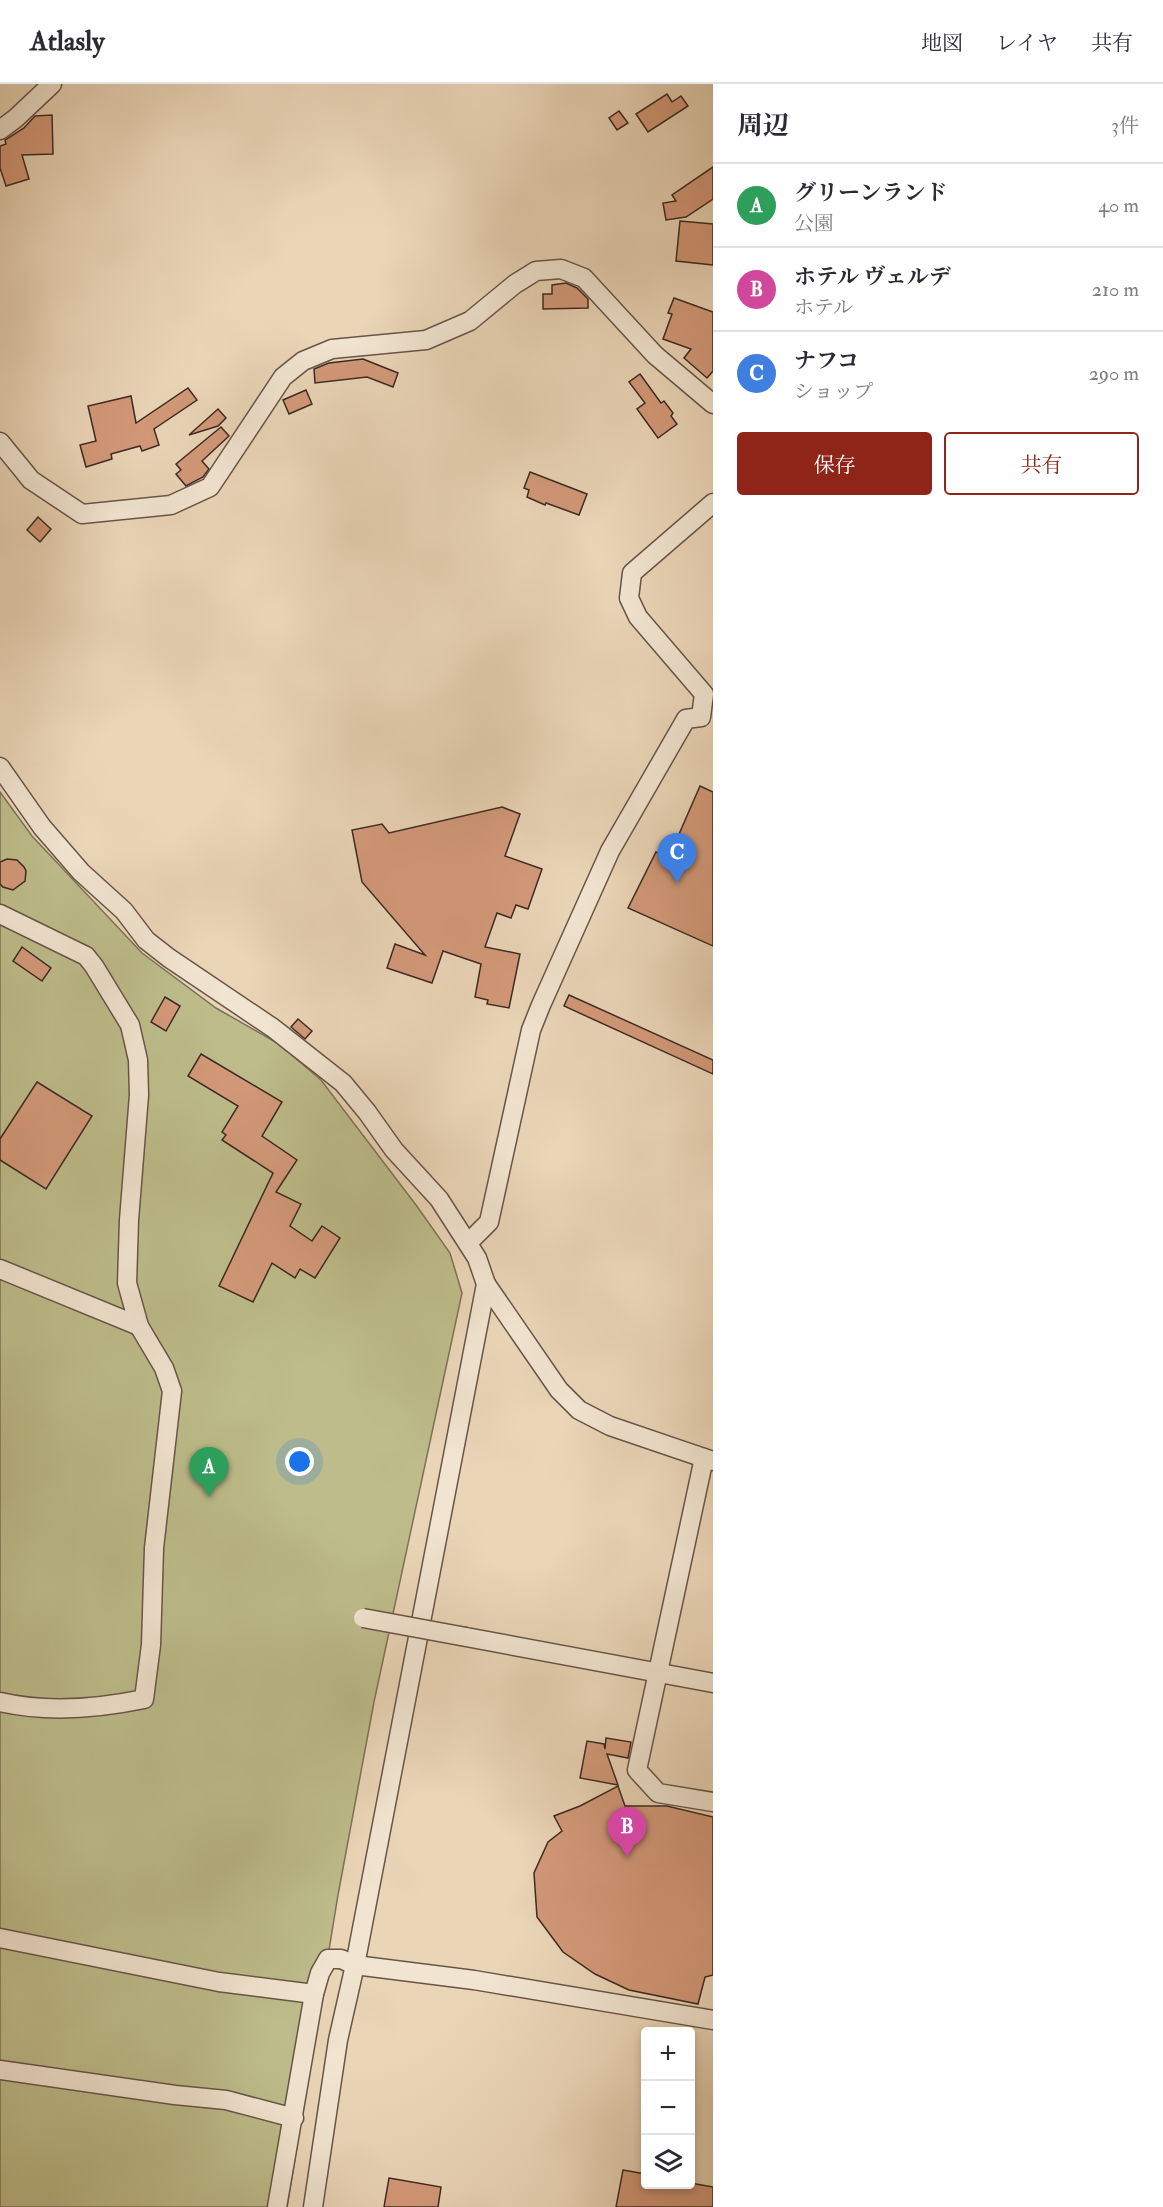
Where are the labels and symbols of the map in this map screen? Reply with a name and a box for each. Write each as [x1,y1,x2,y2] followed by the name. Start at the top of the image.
[658,834,696,883] pin: C
[285,1447,314,1476] your location
[190,1448,228,1497] pin: A
[608,1808,646,1857] pin: B

